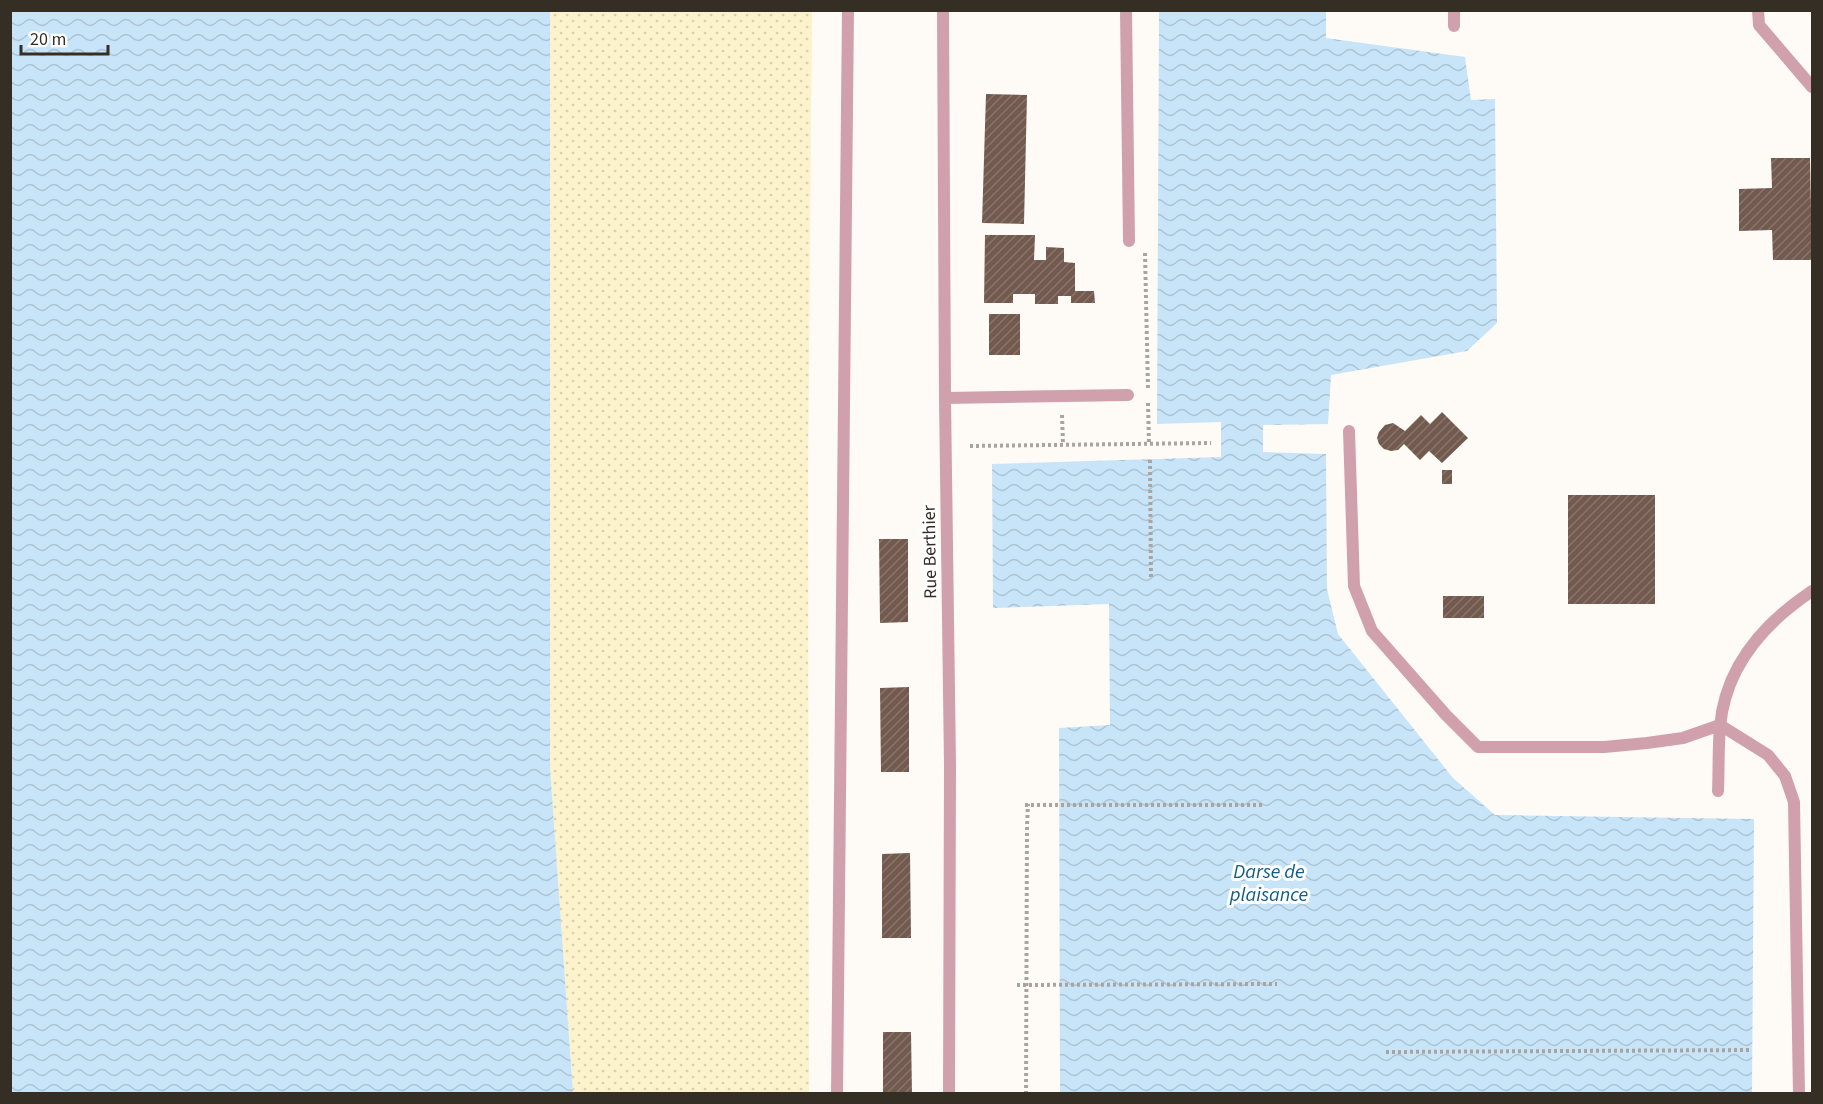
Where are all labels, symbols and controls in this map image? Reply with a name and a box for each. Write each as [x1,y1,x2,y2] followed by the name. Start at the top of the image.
[21,18,108,56] scale bar
[30,27,66,52] text: 20 m
[917,504,943,599] street label: Rue Berthier
[1229,858,1308,909] water label: Darse de plaisance

